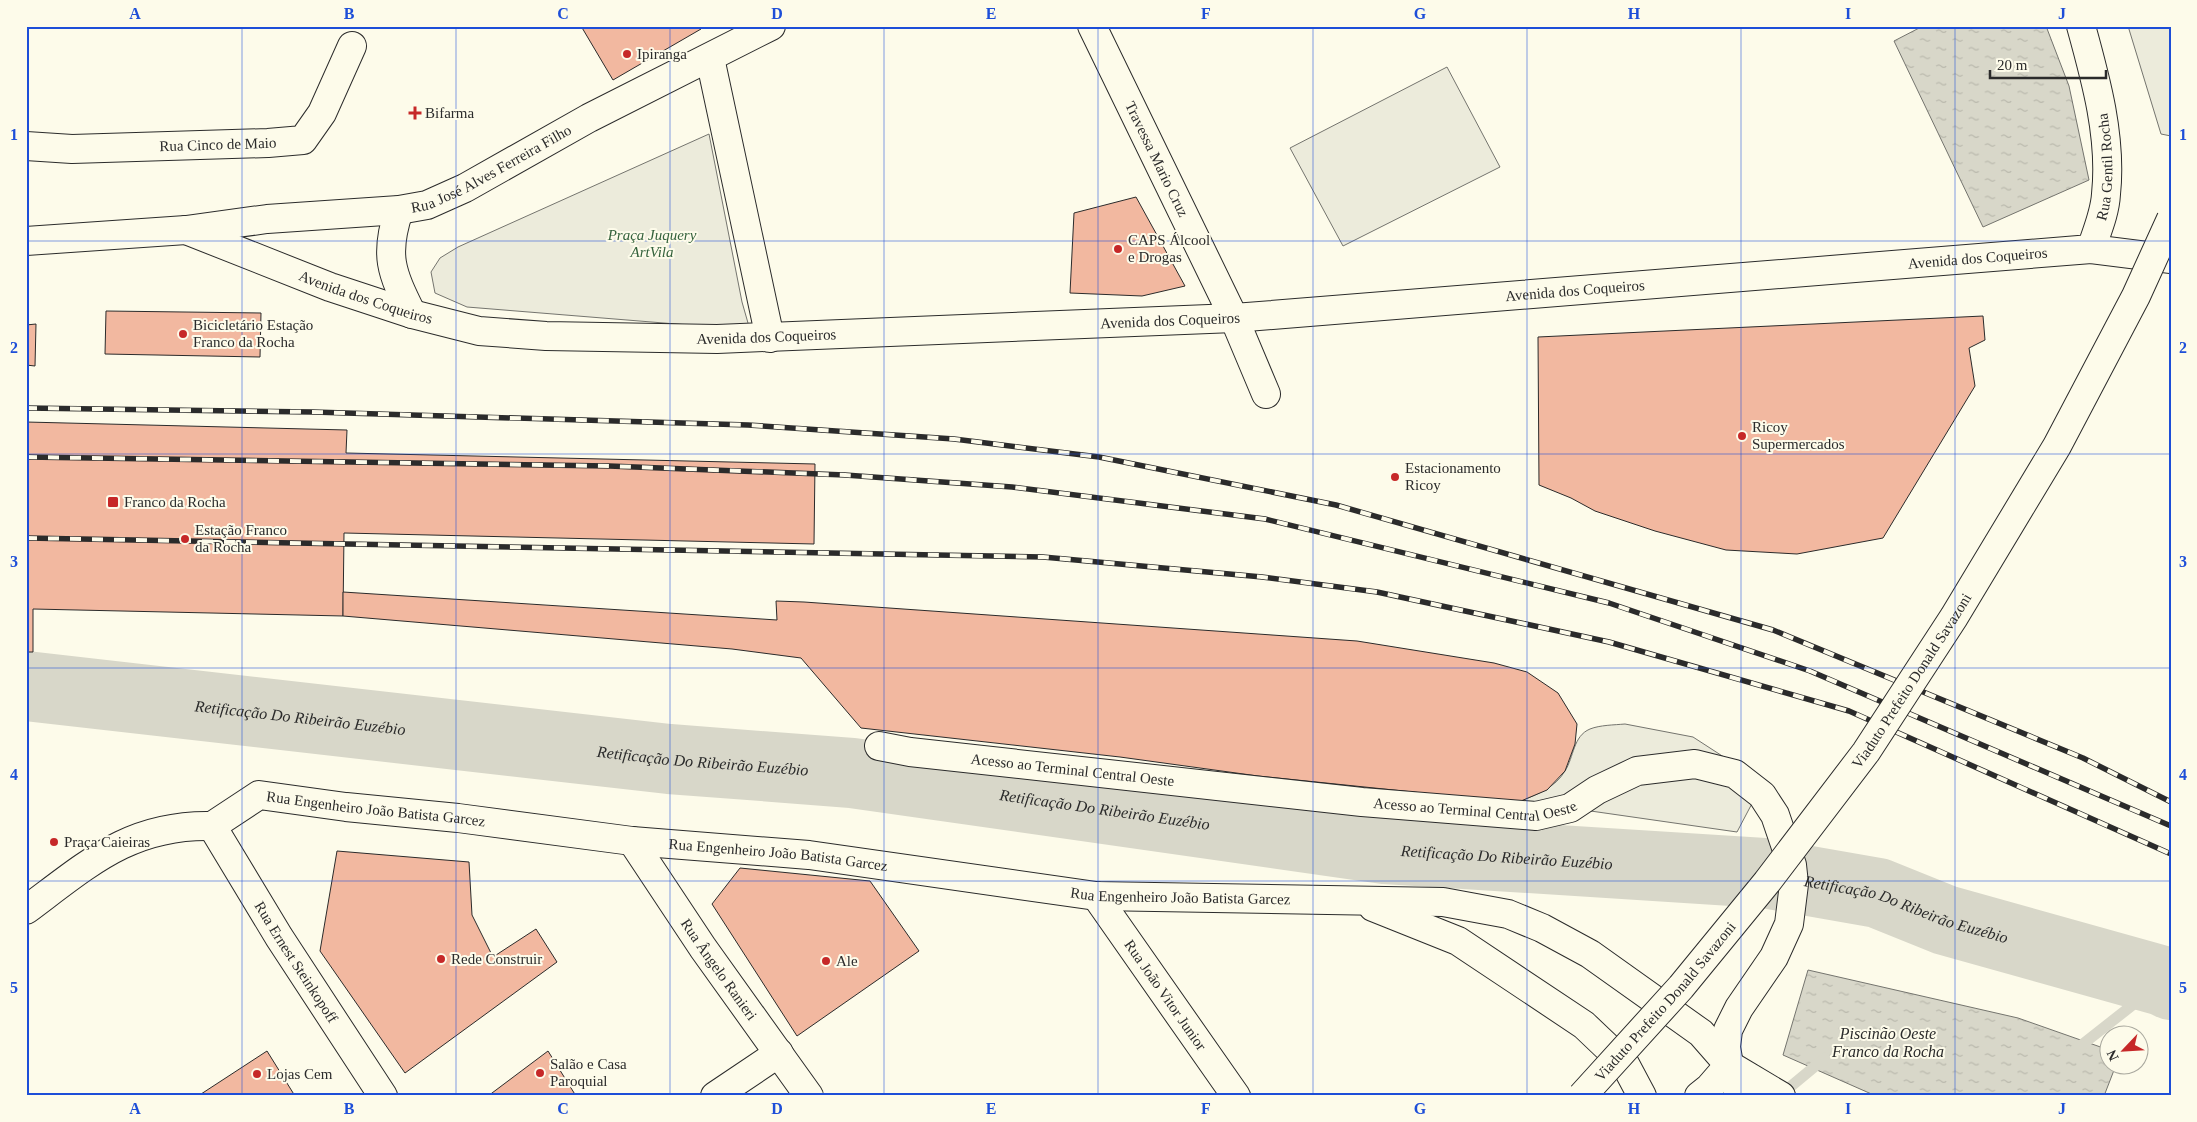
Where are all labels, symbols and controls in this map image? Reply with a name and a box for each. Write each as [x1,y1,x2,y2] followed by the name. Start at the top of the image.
[129,5,141,22] text: A
[344,5,355,22] text: B
[557,5,569,22] text: C
[771,5,783,22] text: D
[986,5,996,22] text: E
[1201,5,1211,22] text: F
[1414,5,1427,22] text: G
[1628,5,1641,22] text: H
[1845,5,1851,22] text: I
[2058,5,2066,22] text: J
[637,46,687,62] place label: Ipiranga
[621,48,633,60] marker: Ipiranga
[1990,48,2106,80] scale bar
[1997,57,2028,73] text: 20 m
[1122,99,1192,220] street label: Travessa Mario Cruz
[425,105,474,121] place label: Bifarma
[409,107,421,119] marker: Bifarma
[2093,112,2115,222] street label: Rua Gentil Rocha
[410,122,574,216] street label: Rua José Alves Ferreira Filho
[10,126,18,143] text: 1
[2179,126,2187,143] text: 1
[159,134,277,154] street label: Rua Cinco de Maio
[607,227,697,260] park label: Praça Juquery ArtVila
[1128,232,1210,265] place label: CAPS Álcool e Drogas
[1112,243,1124,255] marker: CAPS Álcool e Drogas
[1907,245,2048,272] street label: Avenida dos Coqueiros
[297,268,434,327] street label: Avenida dos Coqueiros
[1505,277,1645,304] street label: Avenida dos Coqueiros
[1100,310,1241,331] street label: Avenida dos Coqueiros
[193,317,313,350] place label: Bicicletário Estação Franco da Rocha
[696,326,837,347] street label: Avenida dos Coqueiros
[177,328,189,340] marker: Bicicletário Estação Franco da Rocha
[10,339,18,356] text: 2
[2179,339,2187,356] text: 2
[1752,419,1845,452] place label: Ricoy Supermercados
[1736,430,1748,442] marker: Ricoy Supermercados
[1405,460,1501,493] place label: Estacionamento Ricoy
[1389,471,1401,483] marker: Estacionamento Ricoy
[124,494,226,510] place label: Franco da Rocha
[106,495,120,509] marker: Franco da Rocha
[195,522,287,555] place label: Estação Franco da Rocha
[179,533,191,545] marker: Estação Franco da Rocha
[10,553,18,570] text: 3
[2179,553,2187,570] text: 3
[1849,590,1974,771] street label: Viaduto Prefeito Donald Savazoni
[193,697,407,738] water label: Retificação Do Ribeirão Euzébio
[595,743,809,779] water label: Retificação Do Ribeirão Euzébio
[970,751,1175,789] street label: Acesso ao Terminal Central Oeste
[10,766,18,783] text: 4
[2179,766,2187,783] text: 4
[998,786,1211,833] water label: Retificação Do Ribeirão Euzébio
[265,788,487,830] street label: Rua Engenheiro João Batista Garcez
[1373,795,1580,824] street label: Acesso ao Terminal Central Oeste
[64,834,150,850] place label: Praça Caieiras
[48,836,60,848] marker: Praça Caieiras
[668,836,889,874] street label: Rua Engenheiro João Batista Garcez
[1399,842,1613,872] water label: Retificação Do Ribeirão Euzébio
[1802,872,2010,946] water label: Retificação Do Ribeirão Euzébio
[1069,884,1291,907] street label: Rua Engenheiro João Batista Garcez
[251,899,341,1026] street label: Rua Ernest Steinkopoff
[678,916,760,1023] street label: Rua Ângelo Ranieri
[1592,919,1739,1084] street label: Viaduto Prefeito Donald Savazoni
[1121,937,1210,1053] street label: Rua João Vitor Junior
[451,951,542,967] place label: Rede Construir
[435,953,447,965] marker: Rede Construir
[836,953,858,969] place label: Ale
[820,955,832,967] marker: Ale
[10,979,18,996] text: 5
[2179,979,2187,996] text: 5
[2100,1024,2150,1074] north arrow
[1831,1025,1944,1060] water label: Piscinão Oeste Franco da Rocha
[2104,1048,2122,1063] text: N
[550,1056,627,1089] place label: Salão e Casa Paroquial
[267,1066,333,1082] place label: Lojas Cem
[534,1067,546,1079] marker: Salão e Casa Paroquial
[251,1068,263,1080] marker: Lojas Cem
[129,1100,141,1117] text: A
[344,1100,355,1117] text: B
[557,1100,569,1117] text: C
[771,1100,783,1117] text: D
[986,1100,996,1117] text: E
[1201,1100,1211,1117] text: F
[1414,1100,1427,1117] text: G
[1628,1100,1641,1117] text: H
[1845,1100,1851,1117] text: I
[2058,1100,2066,1117] text: J

